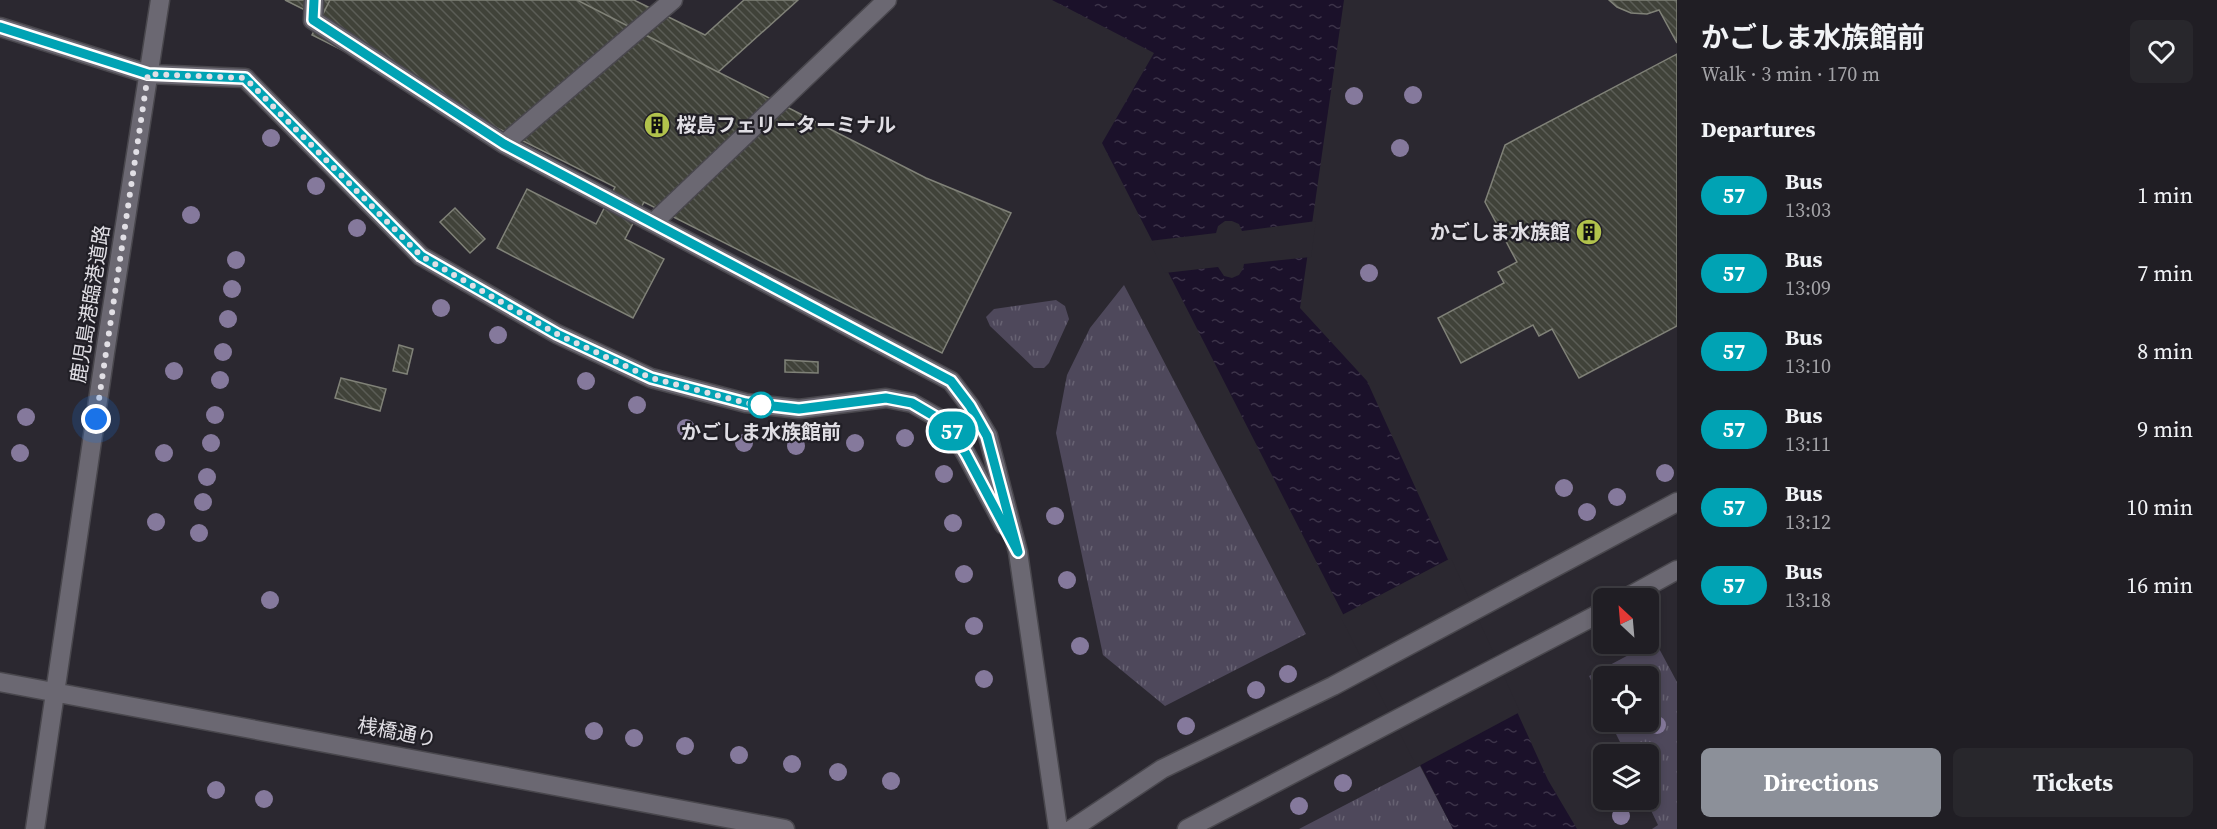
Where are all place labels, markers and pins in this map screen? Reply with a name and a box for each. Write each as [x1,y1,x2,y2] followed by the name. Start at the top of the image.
[642,110,672,140] building icon: 桜島フェリーターミナル
[676,111,896,139] place label: 桜島フェリーターミナル
[1574,217,1604,247] building icon: かごしま水族館
[1430,218,1570,246] place label: かごしま水族館
[748,392,774,418] marker: かごしま水族館前
[681,418,841,446] place label: かごしま水族館前

